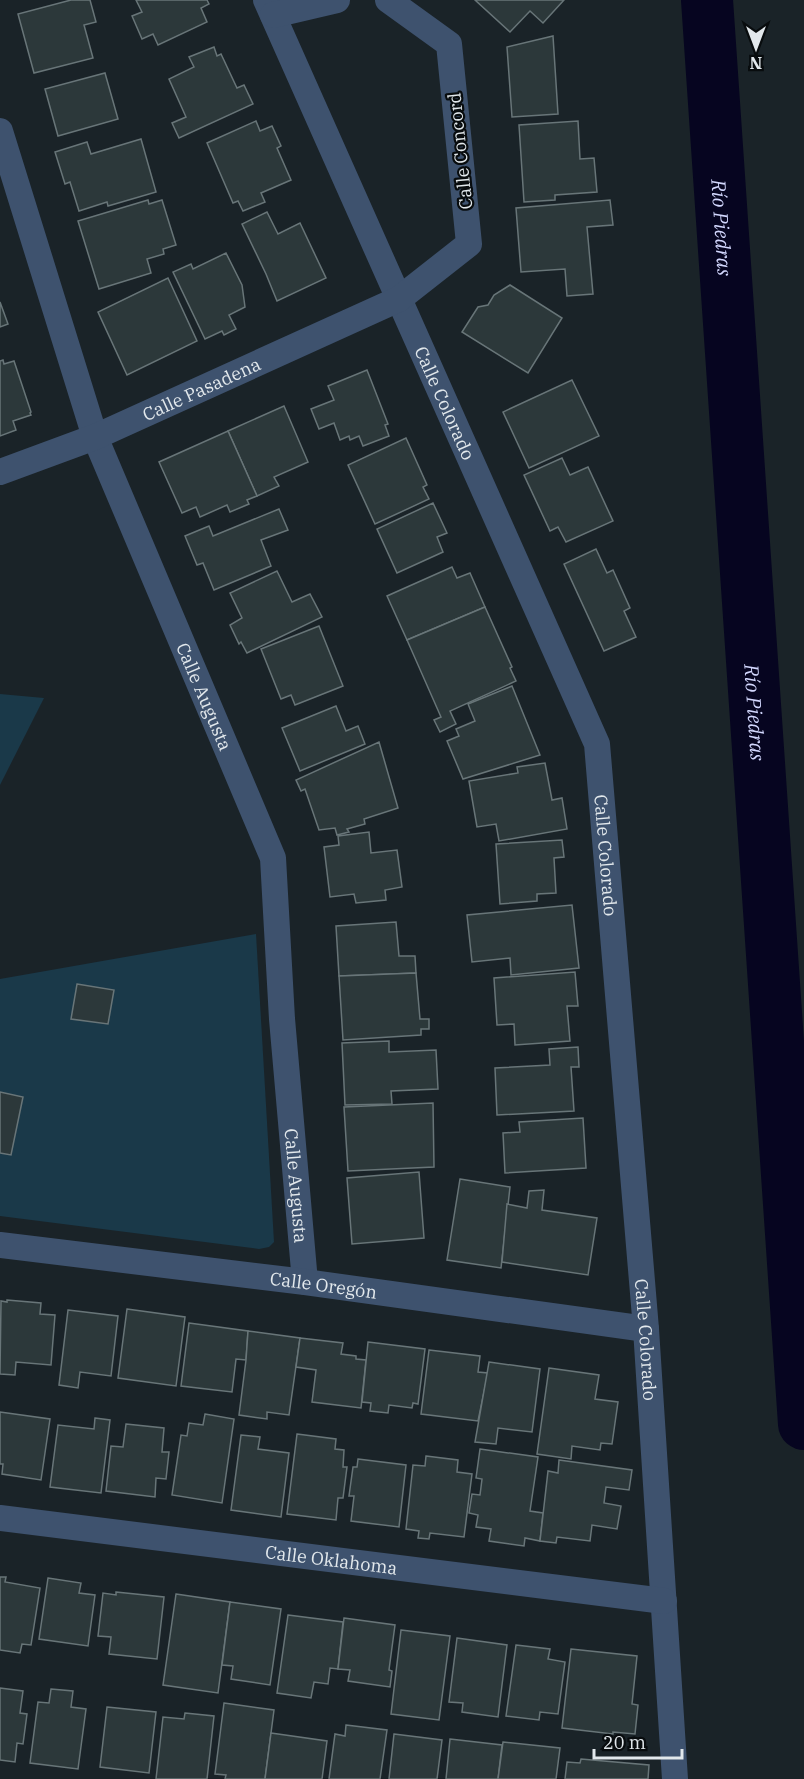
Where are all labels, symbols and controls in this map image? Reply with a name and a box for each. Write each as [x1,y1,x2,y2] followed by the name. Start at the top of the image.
[726,18,786,78] north arrow
[750,53,762,73] text: N
[442,91,478,211] street label: Calle Concord
[706,177,739,277] water label: Río Piedras
[410,342,481,463] street label: Calle Colorado
[139,352,264,426] street label: Calle Pasadena
[172,639,238,754] street label: Calle Augusta
[739,662,772,762] water label: Río Piedras
[590,793,623,917] street label: Calle Colorado
[280,1127,313,1244] street label: Calle Augusta
[269,1266,379,1303] street label: Calle Oregón
[630,1278,662,1401] street label: Calle Colorado
[264,1540,399,1579] street label: Calle Oklahoma
[594,1722,682,1760] scale bar
[603,1731,646,1754] text: 20 m

